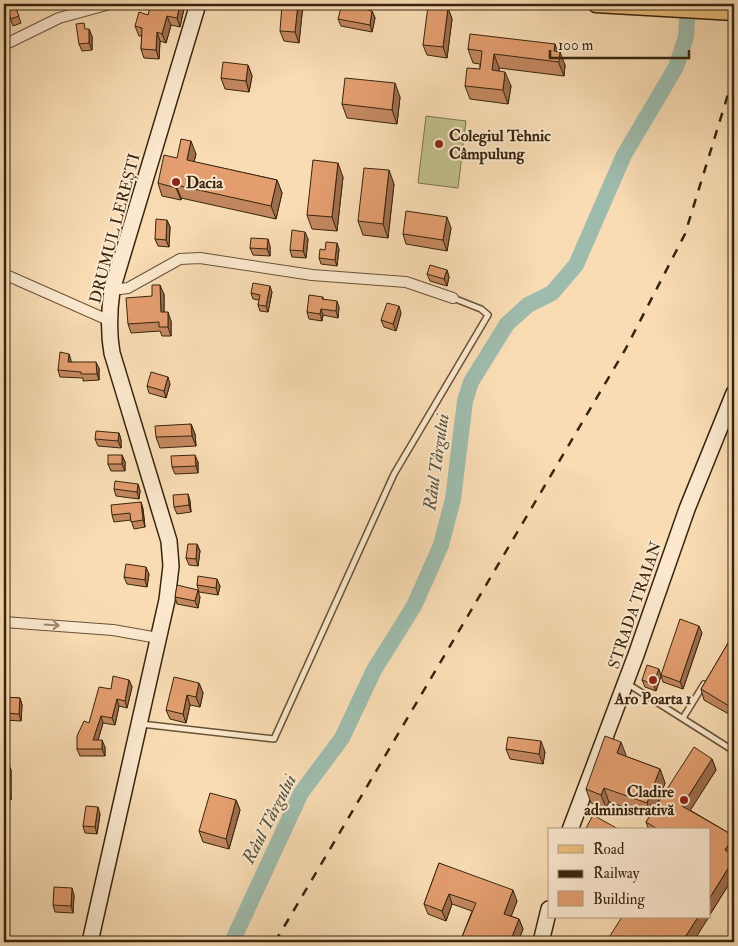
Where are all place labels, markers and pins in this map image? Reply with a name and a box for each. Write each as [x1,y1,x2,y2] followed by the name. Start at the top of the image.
[449,126,551,165] place label: Colegiul Tehnic Câmpulung
[433,138,445,150] marker: Colegiul Tehnic Câmpulung
[186,173,223,193] place label: Dacia
[170,176,182,188] marker: Dacia
[647,674,659,686] marker: Aro Poarta 1
[613,689,692,709] place label: Aro Poarta 1
[584,782,674,820] place label: Cladire administrativă
[678,794,690,806] marker: Cladire administrativă

